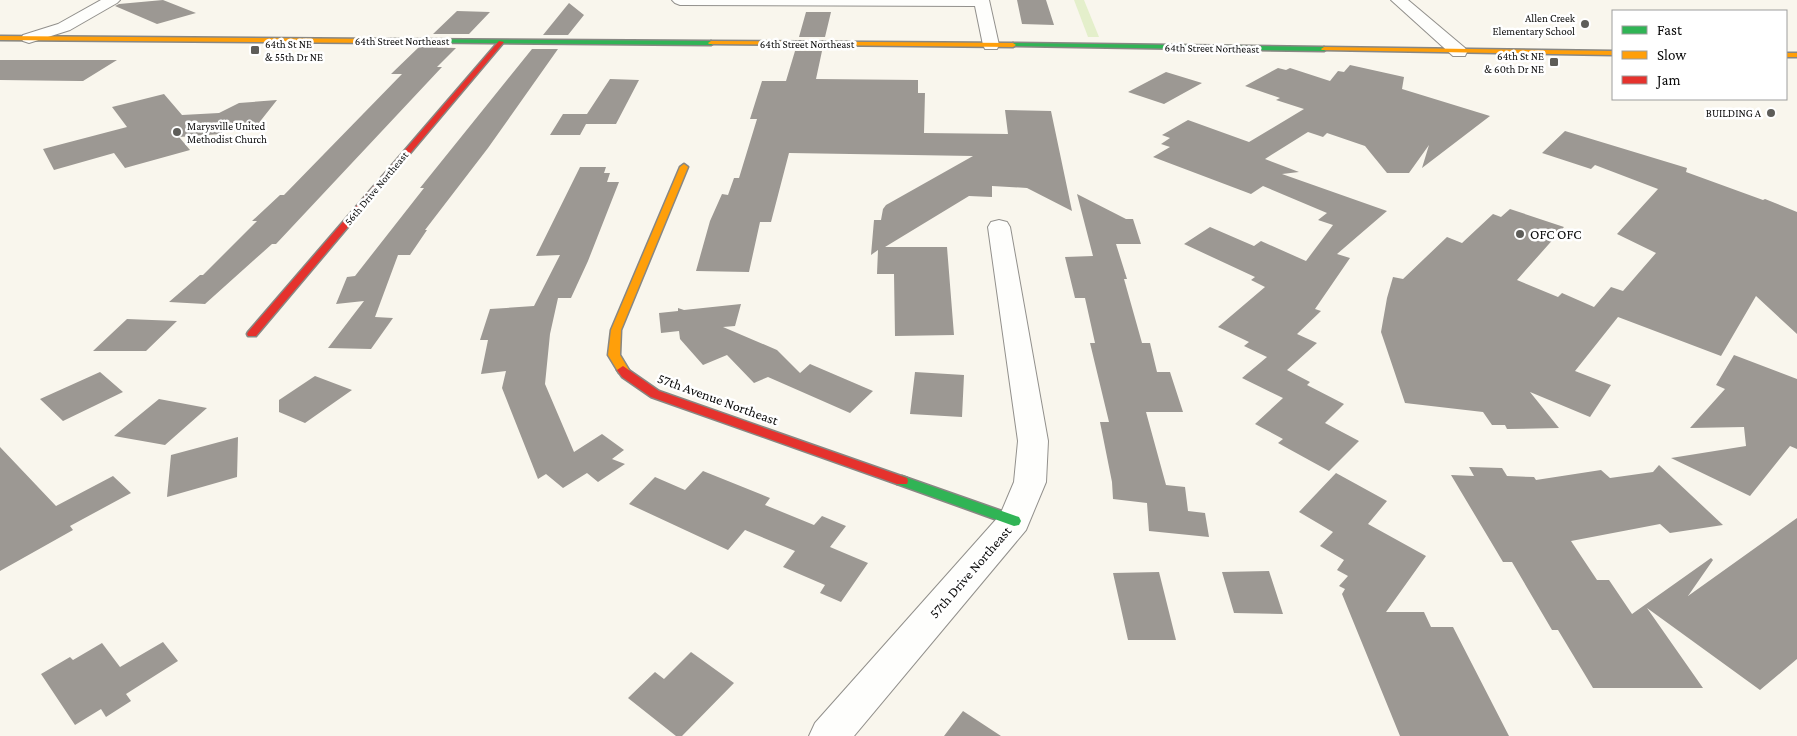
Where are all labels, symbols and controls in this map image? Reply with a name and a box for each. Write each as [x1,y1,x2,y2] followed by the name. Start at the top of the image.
[1612,10,1787,100] legend
[1493,12,1576,38] place label: Allen Creek Elementary School
[1579,18,1591,30] marker: Allen Creek Elementary School
[1657,22,1683,38] text: Fast
[355,35,450,47] street label: 64th Street Northeast
[265,38,323,63] place label: 64th St NE & 55th Dr NE
[760,38,855,50] street label: 64th Street Northeast
[1165,41,1260,55] street label: 64th Street Northeast
[249,44,261,56] marker: 64th St NE & 55th Dr NE
[1657,47,1687,63] text: Slow
[1484,50,1544,75] place label: 64th St NE & 60th Dr NE
[1548,56,1560,68] marker: 64th St NE & 60th Dr NE
[1655,72,1680,89] text: Jam
[1706,107,1762,119] place label: BUILDING A
[1765,107,1777,119] marker: BUILDING A
[187,120,267,145] place label: Marysville United Methodist Church
[171,126,183,138] marker: Marysville United Methodist Church
[342,149,410,227] street label: 56th Drive Northeast
[1530,226,1582,242] place label: OFC OFC
[1514,228,1526,240] marker: OFC OFC
[656,370,781,428] street label: 57th Avenue Northeast
[926,523,1014,621] street label: 57th Drive Northeast

